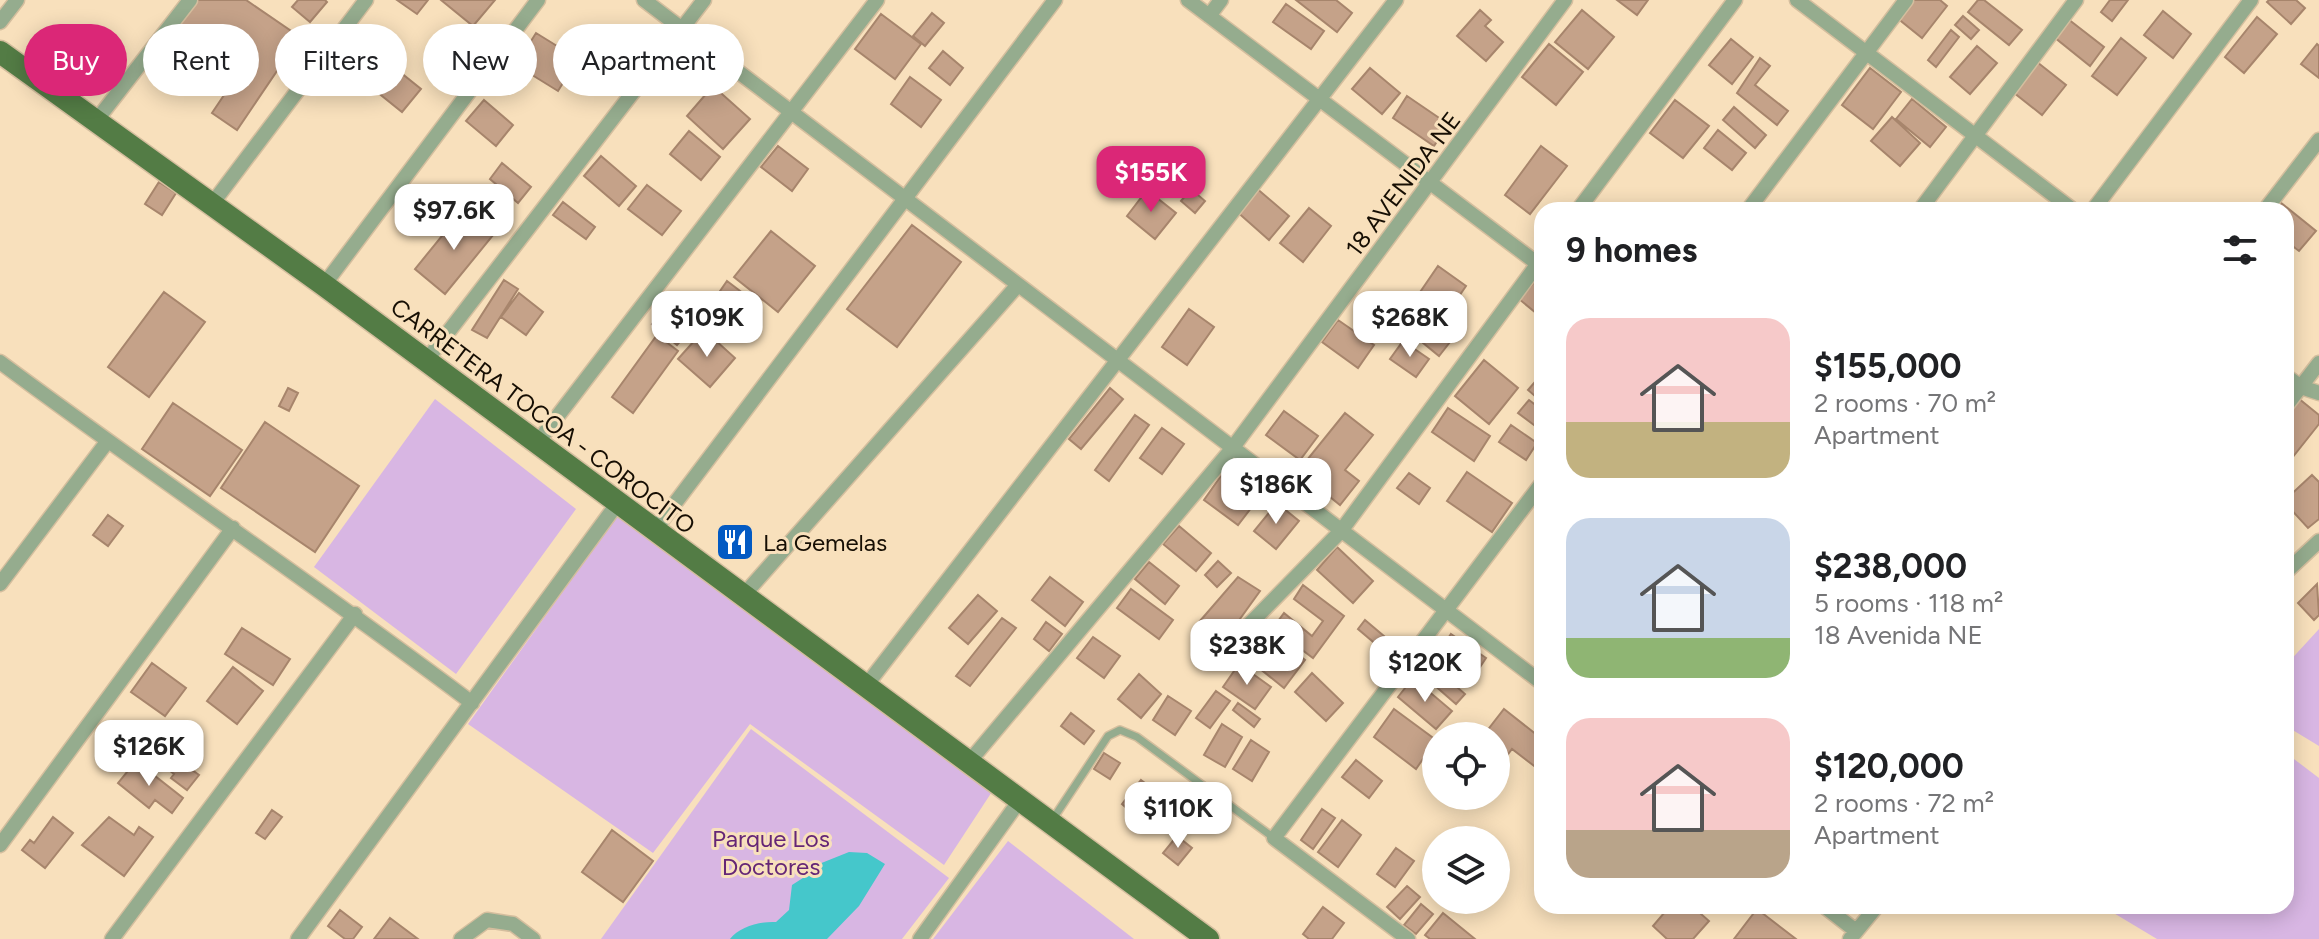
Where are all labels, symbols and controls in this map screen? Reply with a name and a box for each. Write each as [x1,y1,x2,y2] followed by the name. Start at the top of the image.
[24,24,127,96] chip: Buy
[143,24,259,96] chip: Rent
[275,24,407,96] chip: Filters
[423,24,537,96] chip: New
[553,24,744,96] chip: Apartment
[1339,106,1467,262] street label: 18 AVENIDA NE
[1095,146,1207,214] pin: $155K
[1115,156,1187,188] text: $155K
[389,184,519,252] pin: $97.6K
[413,194,495,226] text: $97.6K
[2218,228,2262,272] icon: filters
[1566,230,1697,271] text: 9 homes
[651,291,763,359] pin: $109K
[1354,291,1466,359] pin: $268K
[385,292,701,540] street label: CARRETERA TOCOA - COROCITO
[670,301,744,333] text: $109K
[1371,301,1449,333] text: $268K
[1814,346,1962,387] text: $155,000
[1630,350,1726,446] icon: home
[1814,387,1996,419] text: 2 rooms · 70 m²
[1814,419,1940,451] text: Apartment
[1220,458,1332,526] pin: $186K
[1239,468,1313,500] text: $186K
[714,521,756,563] restaurant icon: La Gemelas
[763,528,887,557] place label: La Gemelas
[1814,546,1967,587] text: $238,000
[1630,550,1726,646] icon: home
[1814,587,2003,619] text: 5 rooms · 118 m²
[1191,619,1303,687] pin: $238K
[1814,619,1983,651] text: 18 Avenida NE
[1208,629,1286,661] text: $238K
[1369,636,1481,704] pin: $120K
[1388,646,1462,678] text: $120K
[93,720,205,788] pin: $126K
[1422,722,1510,914] map controls
[1422,722,1510,810] button: locate
[113,730,185,762] text: $126K
[1814,746,1964,787] text: $120,000
[1630,750,1726,846] icon: home
[1122,782,1234,850] pin: $110K
[1814,787,1994,819] text: 2 rooms · 72 m²
[1143,792,1213,824] text: $110K
[1814,819,1940,851] text: Apartment
[712,824,830,881] park label: Parque Los Doctores
[1422,826,1510,914] button: layers

